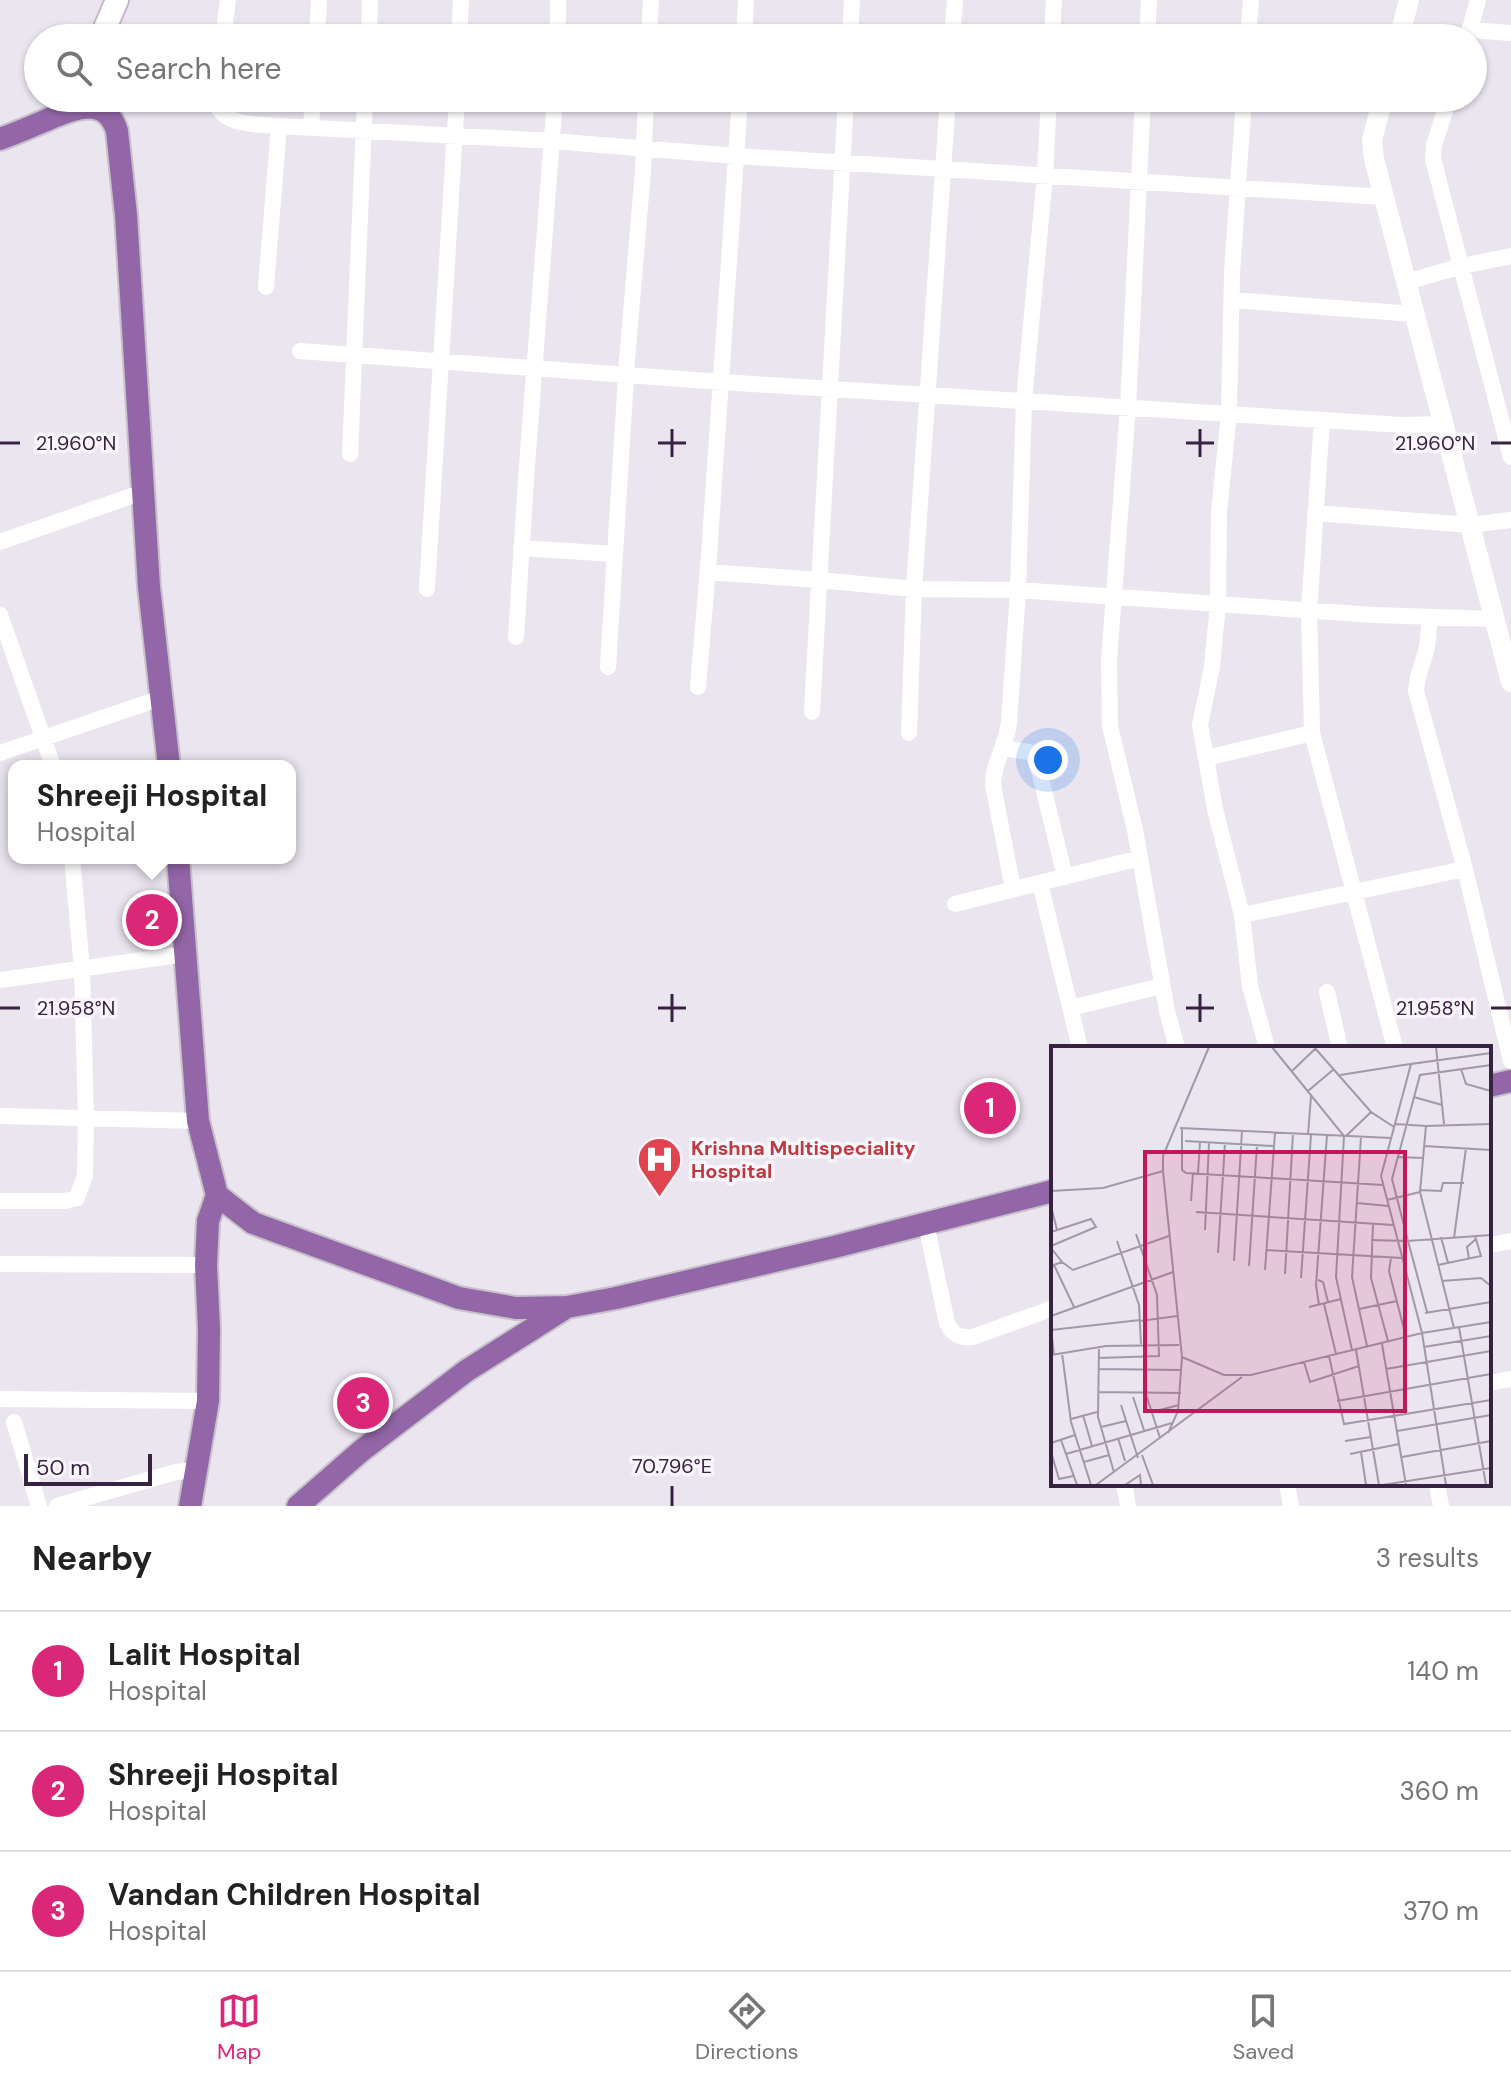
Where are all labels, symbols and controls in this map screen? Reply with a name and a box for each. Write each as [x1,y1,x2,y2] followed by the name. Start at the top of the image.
[24,24,1487,112] search box
[52,46,96,90] icon: search
[116,49,282,88] text: Search here
[36,430,116,456] text: 21.960°N
[1395,430,1475,456] text: 21.960°N
[1028,740,1068,780] your location
[8,760,296,864] popup
[37,776,267,815] text: Shreeji Hospital
[37,815,136,849] text: Hospital
[126,890,178,950] pin: 2
[37,995,115,1021] text: 21.958°N
[1396,995,1474,1021] text: 21.958°N
[1051,1046,1491,1486] inset map
[964,1078,1016,1138] pin: 1
[691,1135,916,1184] place label: Krishna Multispeciality Hospital
[636,1136,684,1199] hospital icon: Krishna Multispeciality Hospital
[337,1373,389,1433] pin: 3
[24,1450,152,1486] scale bar
[36,1453,90,1482] text: 50 m
[632,1453,712,1479] text: 70.796°E
[32,1536,152,1581] text: Nearby
[1376,1541,1479,1575] text: 3 results
[108,1635,301,1674] text: Lalit Hospital
[53,1654,63,1688] text: 1
[1407,1654,1479,1688] text: 140 m
[108,1674,207,1708] text: Hospital
[108,1755,338,1794] text: Shreeji Hospital
[50,1774,66,1808] text: 2
[1399,1774,1479,1808] text: 360 m
[108,1794,207,1828] text: Hospital
[108,1875,480,1914] text: Vandan Children Hospital
[50,1894,66,1928] text: 3
[1403,1894,1479,1928] text: 370 m
[108,1914,207,1948] text: Hospital
[217,1989,261,2066] tab: Map
[695,1989,799,2066] tab: Directions
[1232,1989,1294,2066] tab: Saved

